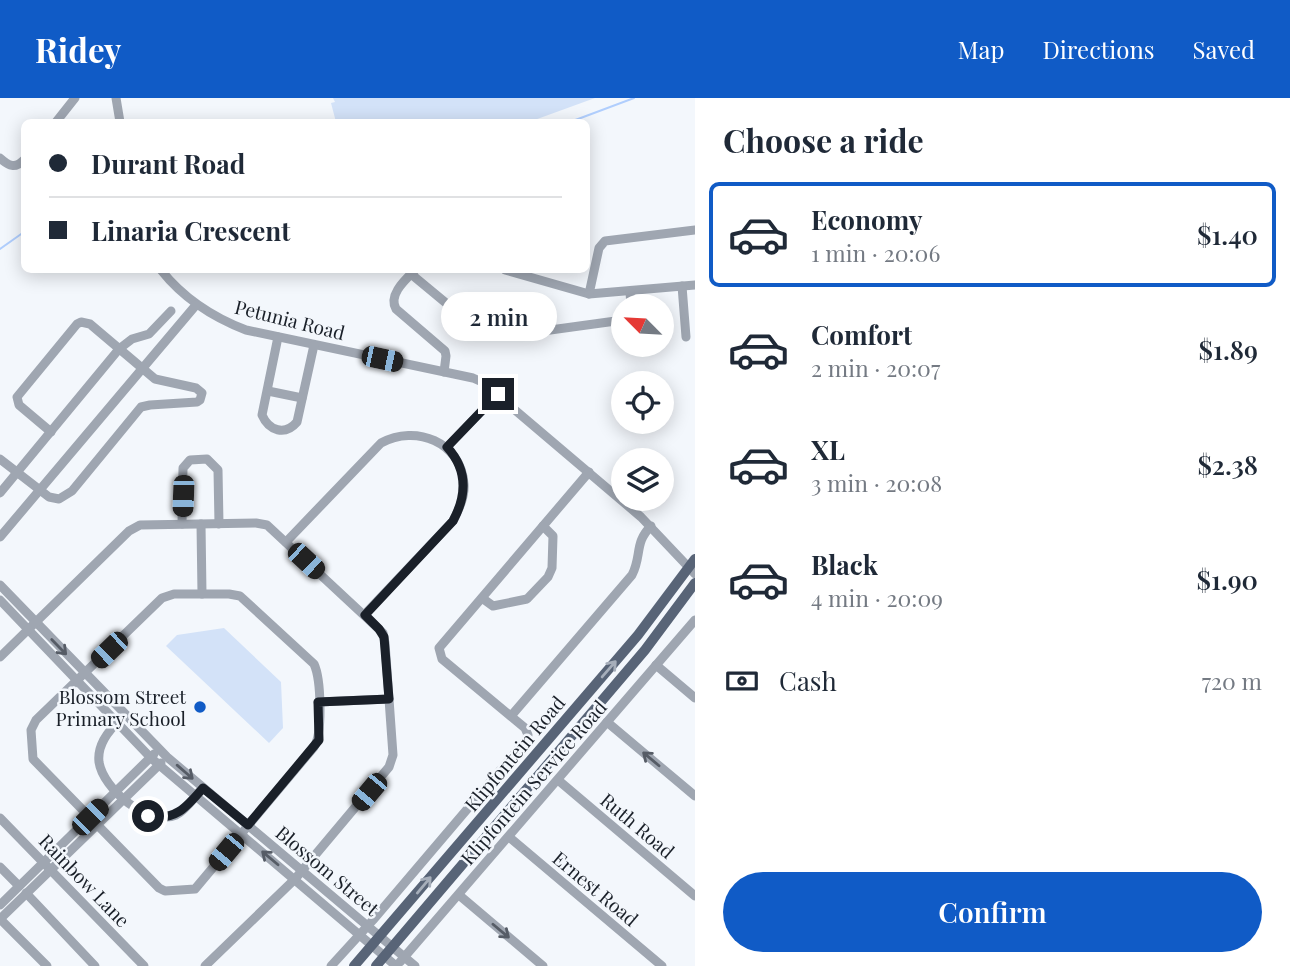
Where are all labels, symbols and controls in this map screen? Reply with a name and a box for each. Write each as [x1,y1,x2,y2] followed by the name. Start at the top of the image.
[35,27,121,71] text: Ridey
[958,33,1004,65] text: Map
[1042,33,1155,65] text: Directions
[1193,33,1255,65] text: Saved
[723,118,924,161] text: Choose a ride
[91,146,245,181] text: Durant Road
[811,202,922,237] text: Economy
[727,203,790,266] icon: car
[91,213,290,248] text: Linaria Crescent
[1197,217,1258,252] text: $1.40
[811,237,940,268] text: 1 min · 20:06
[440,292,556,342] callout: 2 min
[232,293,348,345] street label: Petunia Road
[611,294,674,357] north arrow
[611,294,674,511] map controls
[470,301,528,332] text: 2 min
[811,317,912,352] text: Comfort
[727,318,790,381] icon: car
[1199,332,1258,367] text: $1.89
[360,344,405,374] car
[811,352,940,383] text: 2 min · 20:07
[611,371,674,434] button: locate
[482,378,514,410] route end
[811,432,845,467] text: XL
[727,433,790,496] icon: car
[1197,447,1258,482] text: $2.38
[611,448,674,511] button: layers
[811,467,942,498] text: 3 min · 20:08
[172,475,195,517] car
[284,539,329,583] car
[811,547,878,582] text: Black
[727,548,790,611] icon: car
[1197,562,1258,597] text: $1.90
[811,582,943,613] text: 4 min · 20:09
[87,628,132,672] car
[51,638,68,655] one-way arrow
[601,660,617,678] one-way arrow
[723,662,761,700] icon: cash
[779,663,837,698] text: Cash
[1202,665,1262,696] text: 720 m
[56,683,187,731] place label: Blossom Street Primary School
[458,690,570,816] street label: Klipfontein Road
[454,694,612,870] street label: Klipfontein Service Road
[192,699,208,715] marker: Blossom Street Primary School
[643,751,661,767] one-way arrow
[176,764,194,780] one-way arrow
[348,769,391,815] car
[595,786,681,864] street label: Ruth Road
[68,795,113,839] car
[132,800,164,832] route start
[271,819,385,921] street label: Blossom Street
[34,828,136,932] street label: Rainbow Lane
[205,829,248,875] car
[548,845,644,931] street label: Ernest Road
[262,850,280,866] one-way arrow
[723,872,1262,952] button: Confirm
[416,876,432,894] one-way arrow
[491,923,509,939] one-way arrow

